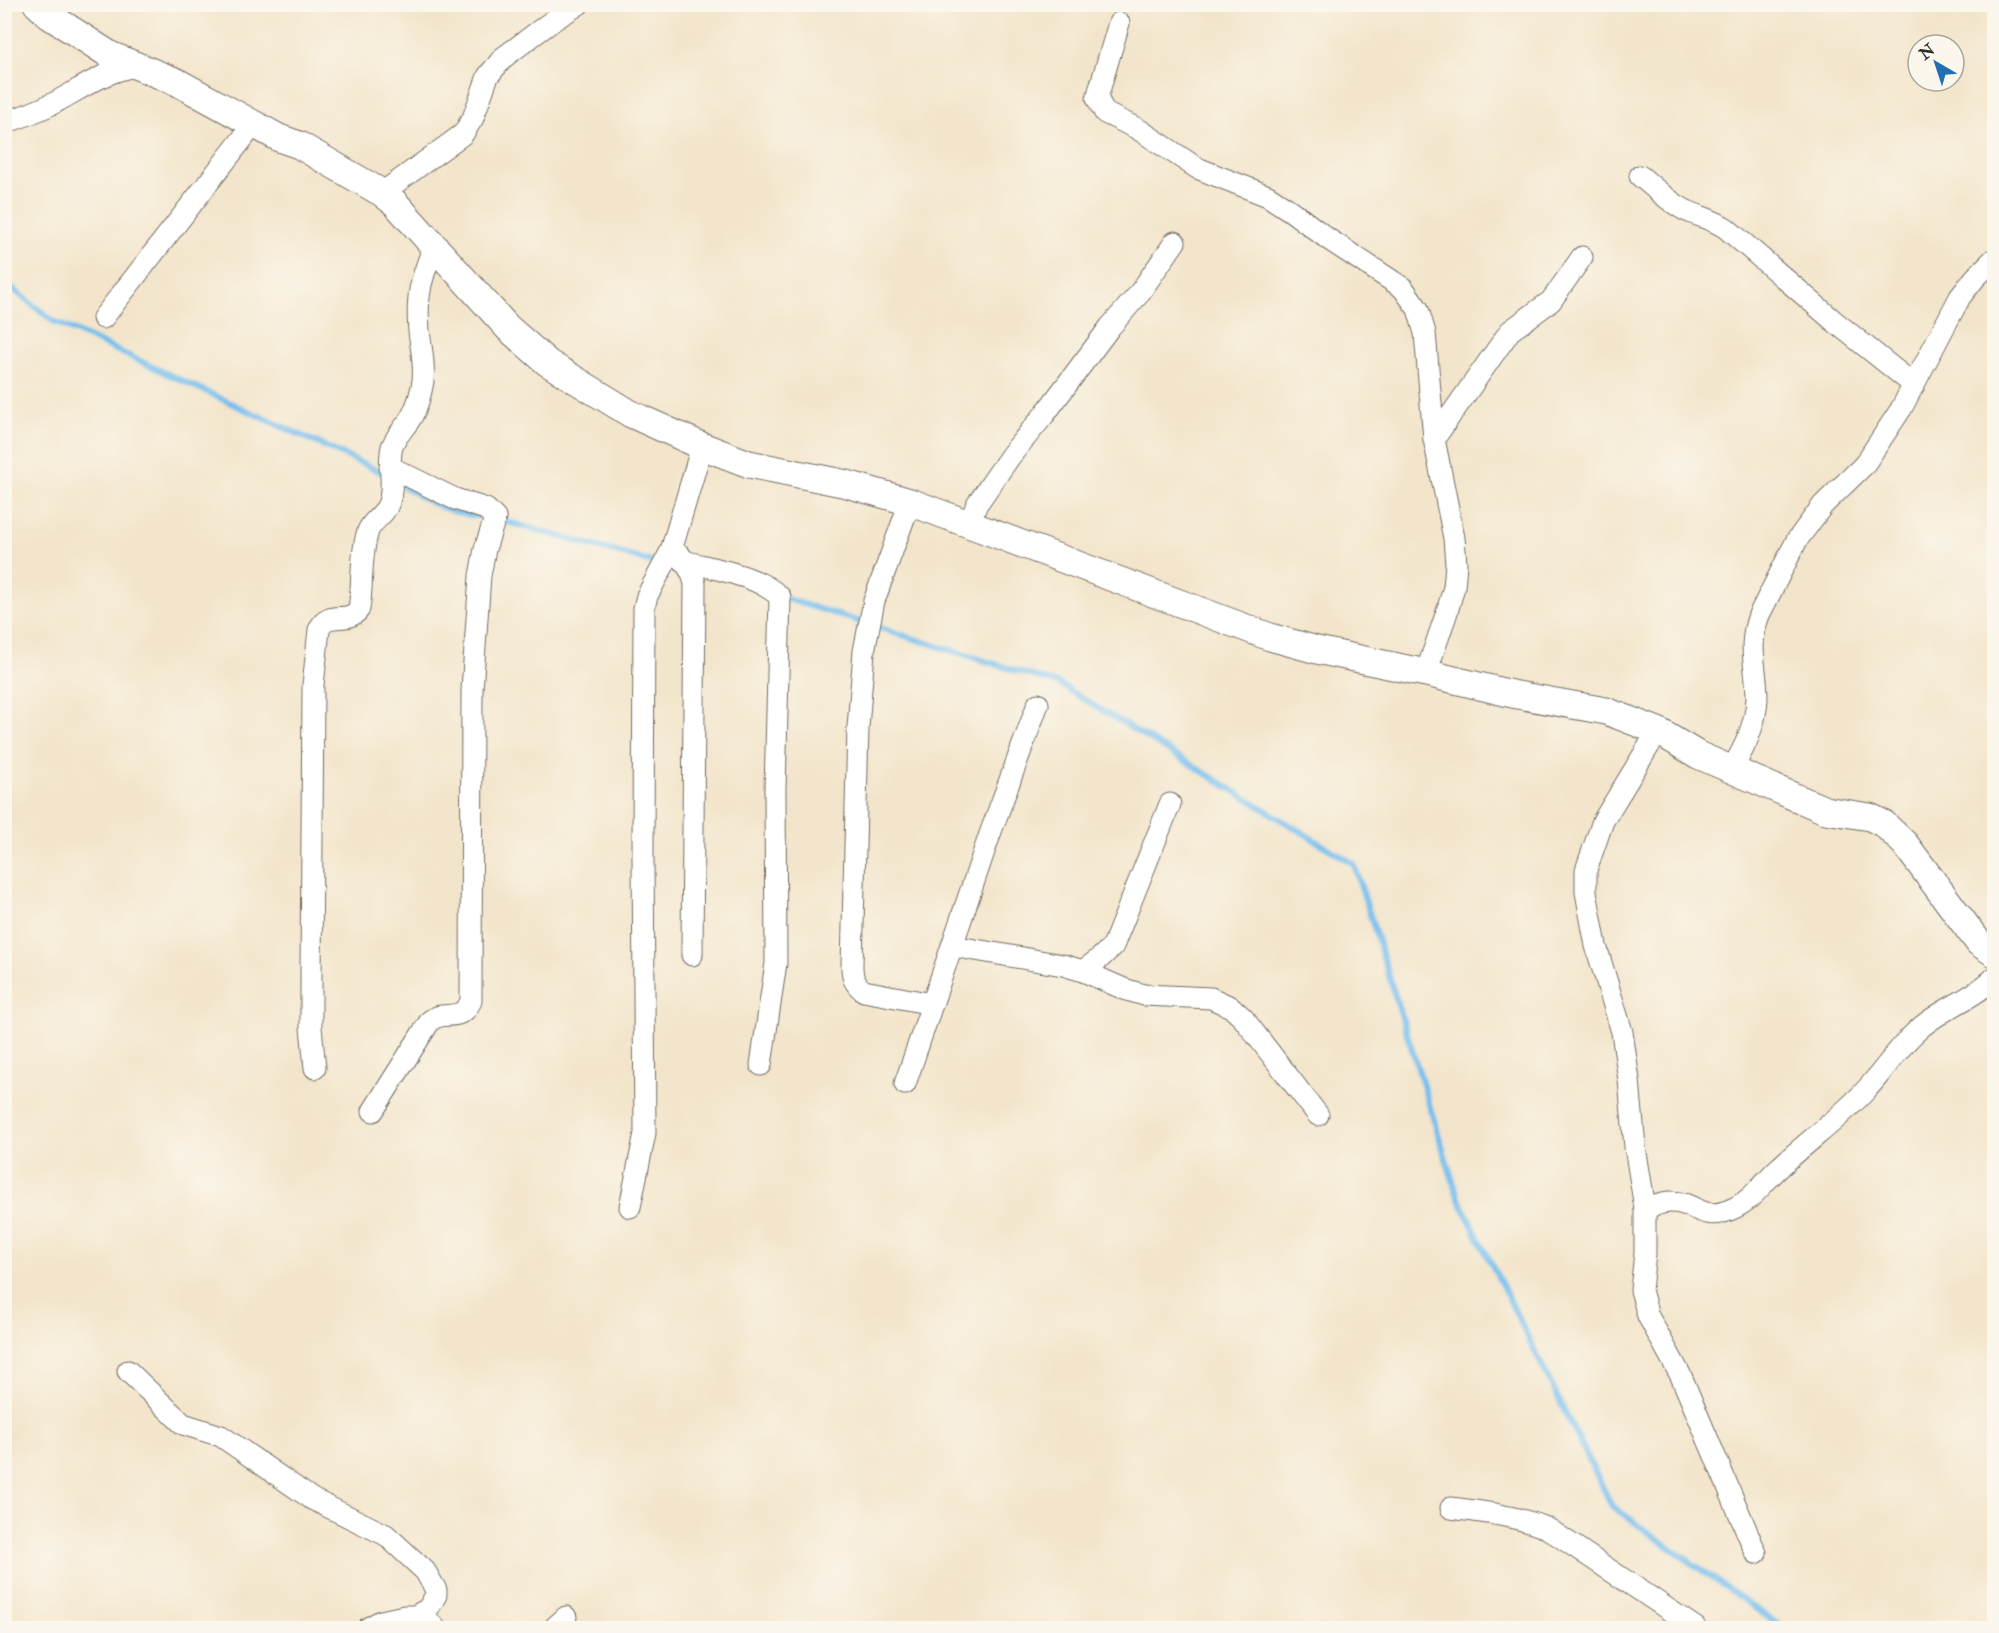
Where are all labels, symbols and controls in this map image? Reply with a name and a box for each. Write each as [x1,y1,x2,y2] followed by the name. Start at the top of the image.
[1906,33,1966,93] north arrow
[1915,39,1940,65] text: N

